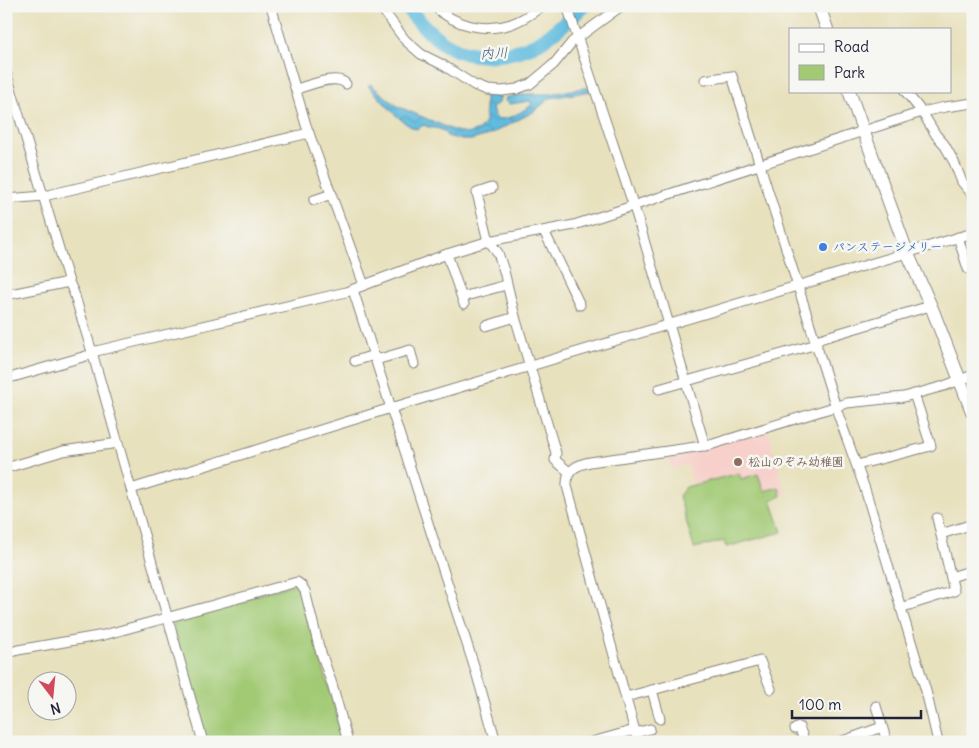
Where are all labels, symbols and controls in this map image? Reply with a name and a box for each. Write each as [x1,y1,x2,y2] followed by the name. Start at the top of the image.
[789,28,952,92] legend
[834,37,869,56] text: Road
[480,43,508,63] water label: 内川
[834,63,865,82] text: Park
[833,239,942,254] place label: パンステージメリー
[817,241,829,253] marker: パンステージメリー
[748,454,844,469] place label: 松山のぞみ幼稚園
[732,456,744,468] marker: 松山のぞみ幼稚園
[28,670,78,720] north arrow
[792,688,920,720] scale bar
[799,695,841,714] text: 100 m
[48,699,63,718] text: N

